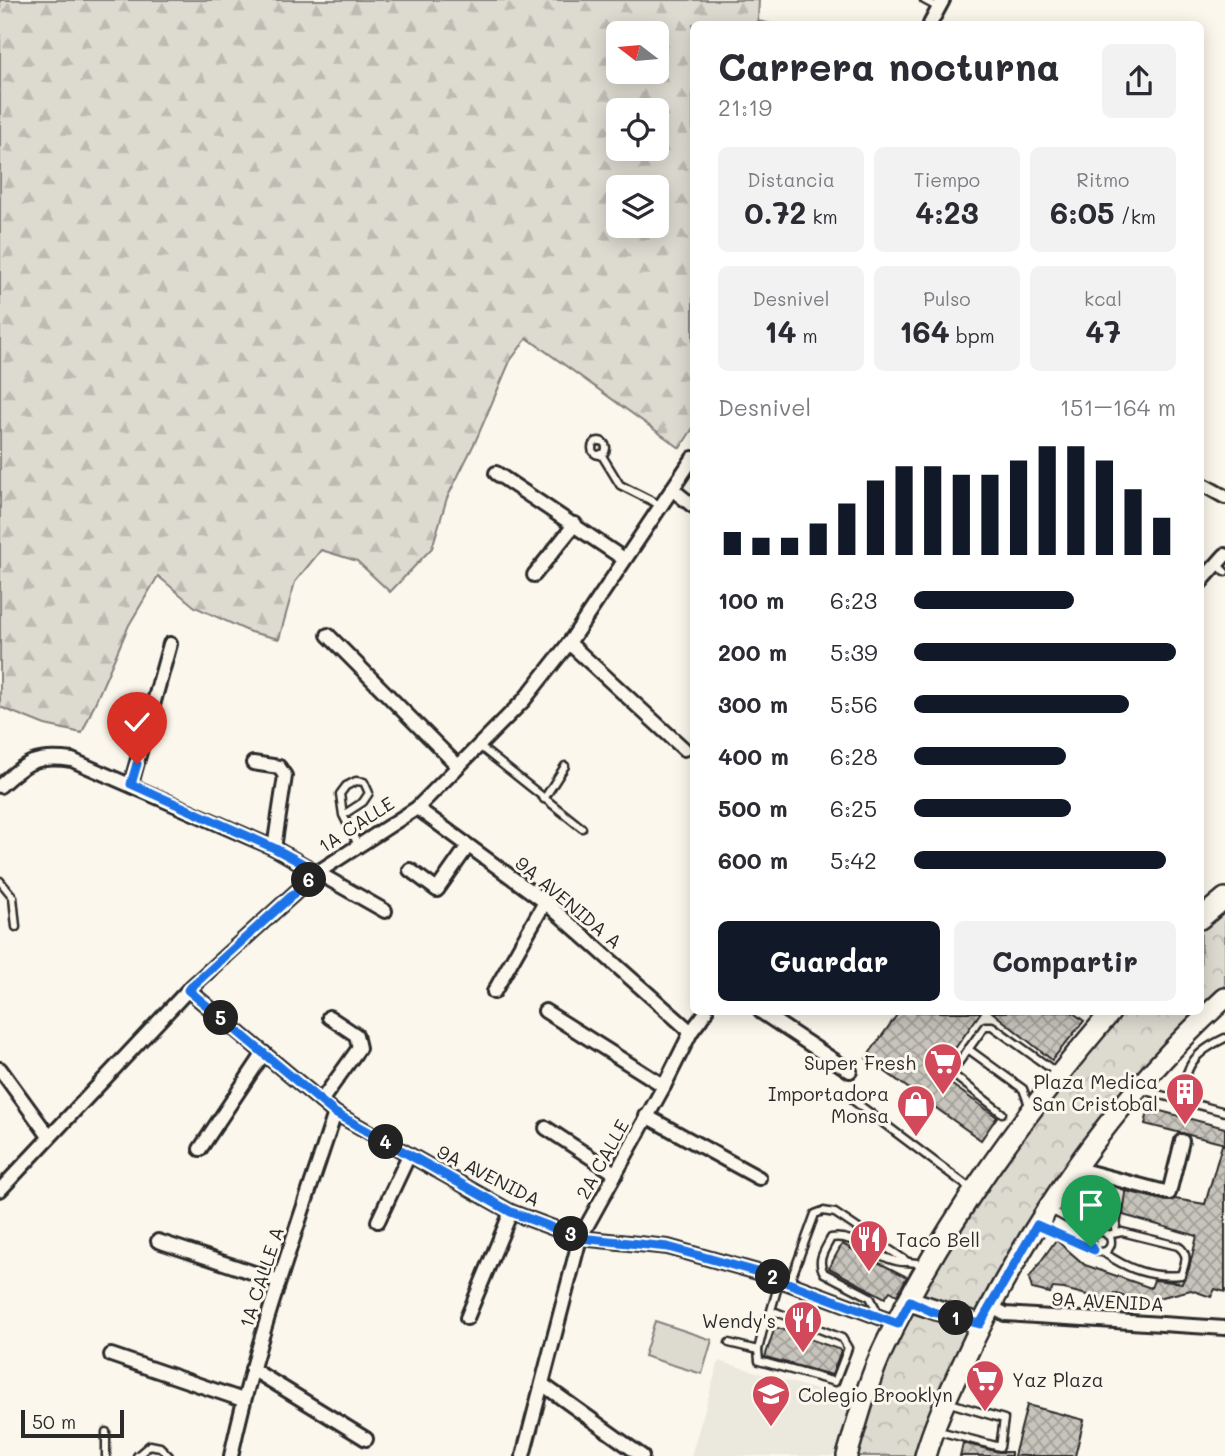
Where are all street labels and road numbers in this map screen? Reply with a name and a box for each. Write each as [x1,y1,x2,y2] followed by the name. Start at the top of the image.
[313,790,399,858] street label: 1A CALLE
[511,850,627,954] street label: 9A AVENIDA A
[570,1115,634,1203] street label: 2A CALLE
[433,1138,545,1212] street label: 9A AVENIDA
[233,1223,289,1331] street label: 1A CALLE A
[1051,1286,1165,1316] street label: 9A AVENIDA

